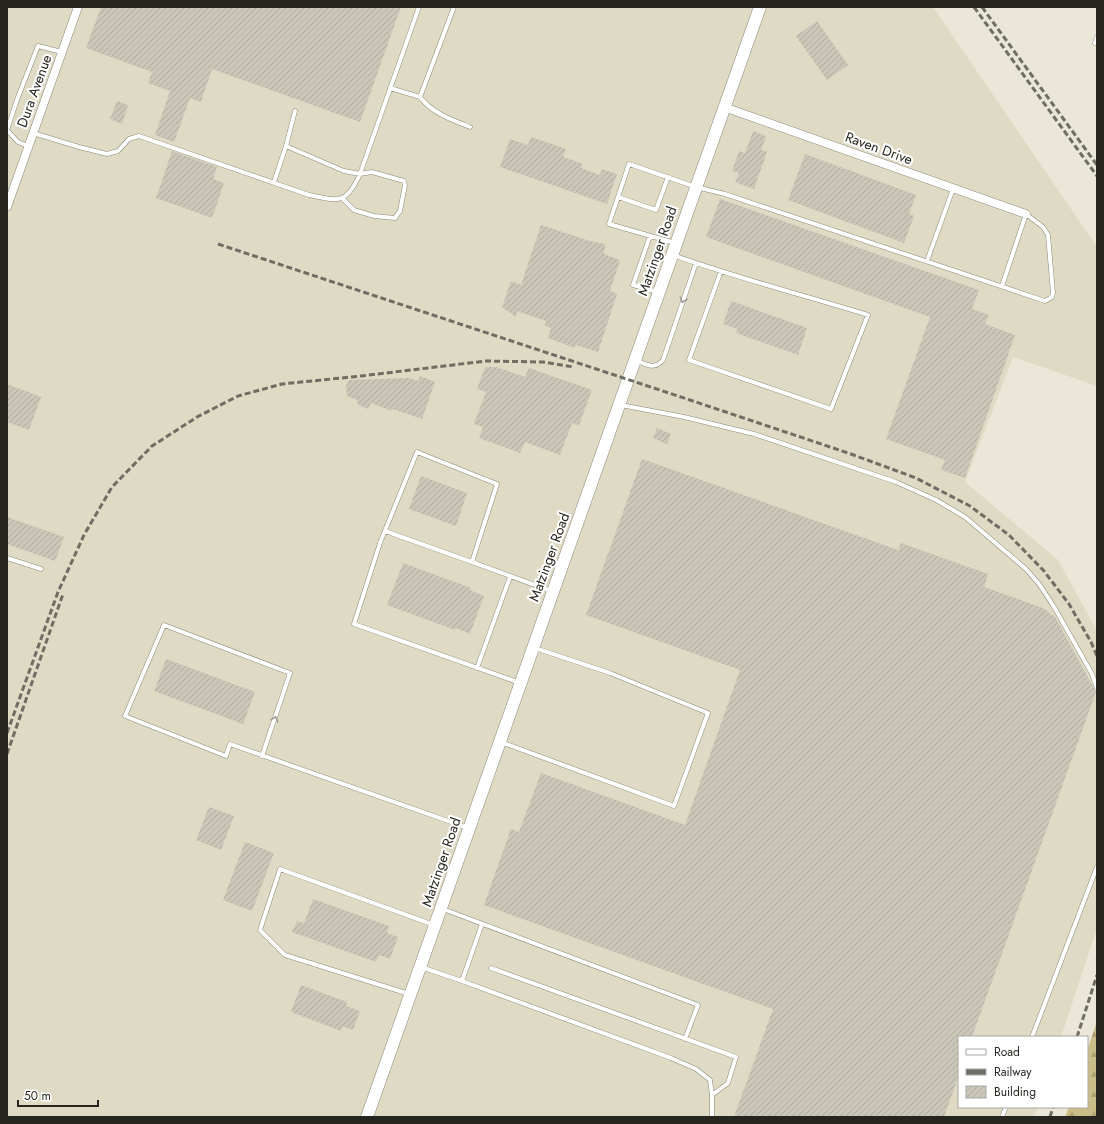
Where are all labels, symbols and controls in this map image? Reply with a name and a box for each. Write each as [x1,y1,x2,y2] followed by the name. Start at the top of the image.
[12,52,56,130] street label: Dura Avenue
[843,127,915,169] street label: Raven Drive
[632,204,682,298] street label: Matzinger Road
[680,297,688,304] one-way arrow
[524,510,574,604] street label: Matzinger Road
[270,715,279,722] one-way arrow
[416,815,466,909] street label: Matzinger Road
[958,1036,1088,1108] legend
[994,1043,1020,1061] text: Road
[994,1063,1032,1081] text: Railway
[18,1082,98,1108] scale bar
[994,1083,1036,1101] text: Building
[24,1087,51,1105] text: 50 m

